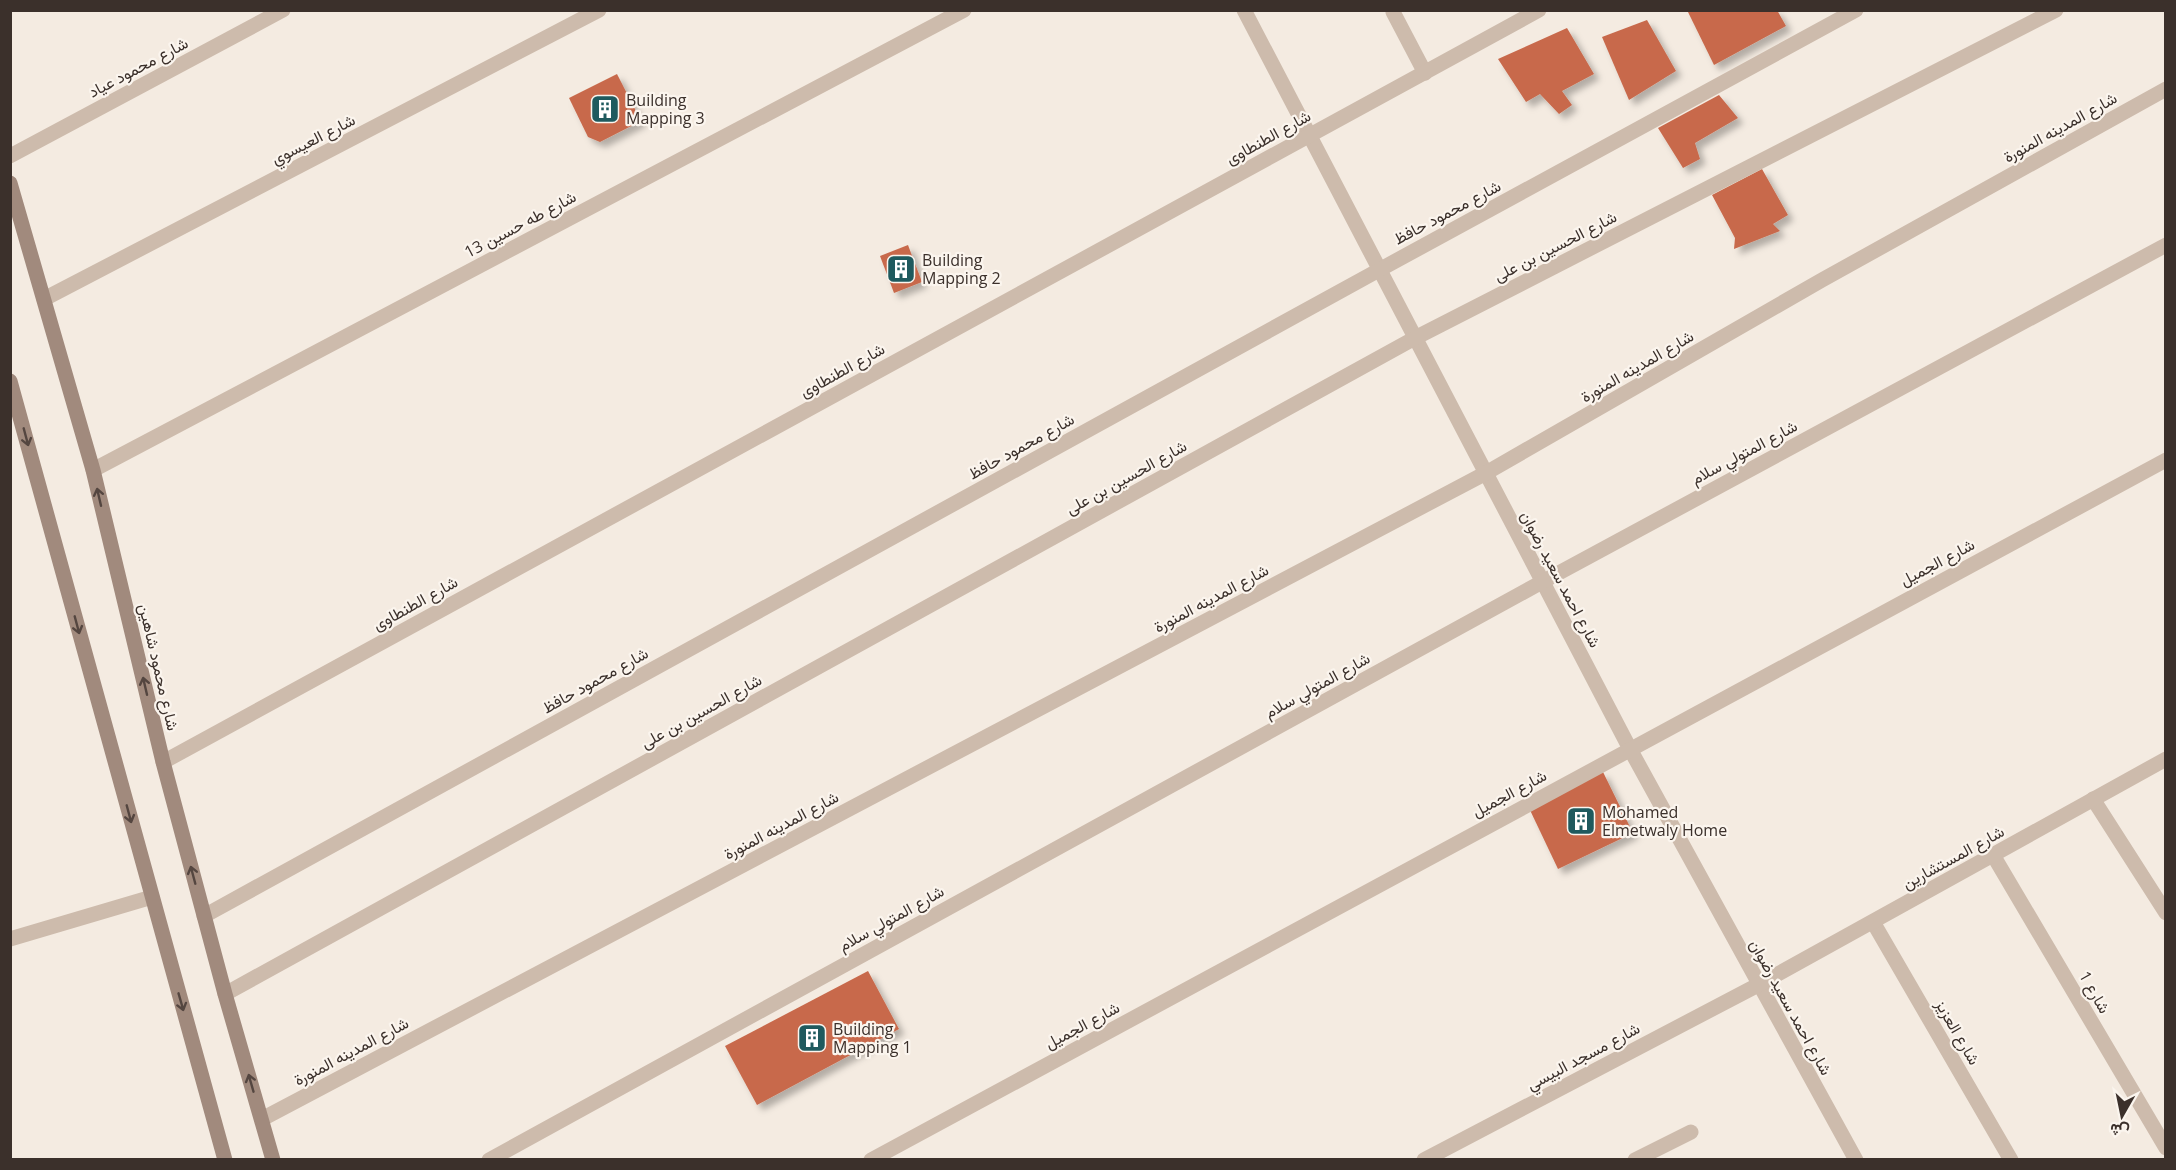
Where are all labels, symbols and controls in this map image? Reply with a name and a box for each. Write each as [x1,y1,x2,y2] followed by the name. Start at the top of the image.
[84,31,192,103] street label: شارع محمود عياد
[1999,87,2121,168] street label: شارع المدينه المنورة
[626,89,705,129] place label: Building Mapping 3
[589,93,621,125] building icon: Building Mapping 3
[1221,105,1315,170] street label: شارع الطنطاوى
[267,108,360,172] street label: شارع العيسوي
[1390,175,1505,250] street label: شارع محمود حافظ
[460,185,580,264] street label: شارع طه حسين 13
[1490,205,1621,287] street label: شارع الحسين بن على
[922,249,1001,289] place label: Building Mapping 2
[885,253,917,285] building icon: Building Mapping 2
[1577,325,1698,408] street label: شارع المدينه المنورة
[795,338,889,403] street label: شارع الطنطاوى
[964,408,1079,485] street label: شارع محمود حافظ
[1687,415,1802,492] street label: شارع المتولي سلام
[21,428,32,447] one-way arrow
[1061,435,1191,520] street label: شارع الحسين بن على
[93,487,105,506] one-way arrow
[1515,507,1606,652] street label: شارع احمد سعيد رضوان
[1896,533,1979,592] street label: شارع الجميل
[1150,559,1273,638] street label: شارع المدينه المنورة
[368,571,462,636] street label: شارع الطنطاوى
[133,601,184,733] street label: شارع محمود شاهين
[72,616,84,635] one-way arrow
[538,642,653,719] street label: شارع محمود حافظ
[1260,647,1375,726] street label: شارع المتولي سلام
[636,669,766,754] street label: شارع الحسين بن على
[138,677,150,696] one-way arrow
[1468,764,1551,823] street label: شارع الجميل
[720,786,843,865] street label: شارع المدينه المنورة
[1602,801,1727,841] place label: Mohamed Elmetwaly Home
[124,804,135,823] one-way arrow
[1565,805,1597,837] building icon: Mohamed Elmetwaly Home
[1898,820,2008,895] street label: شارع المستشارين
[187,866,198,885] one-way arrow
[834,880,949,959] street label: شارع المتولي سلام
[1744,935,1837,1079] street label: شارع احمد سعيد رضوان
[2073,967,2116,1018] street label: شارع 1
[176,992,187,1011] one-way arrow
[1929,995,1985,1069] street label: شارع العزيز
[1041,996,1124,1055] street label: شارع الجميل
[290,1012,413,1091] street label: شارع المدينه المنورة
[1522,1017,1645,1098] street label: شارع مسجد البيسي
[833,1018,912,1058] place label: Building Mapping 1
[796,1022,828,1054] building icon: Building Mapping 1
[245,1074,256,1093] one-way arrow
[2092,1086,2152,1146] north arrow
[2108,1118,2131,1143] text: ش

